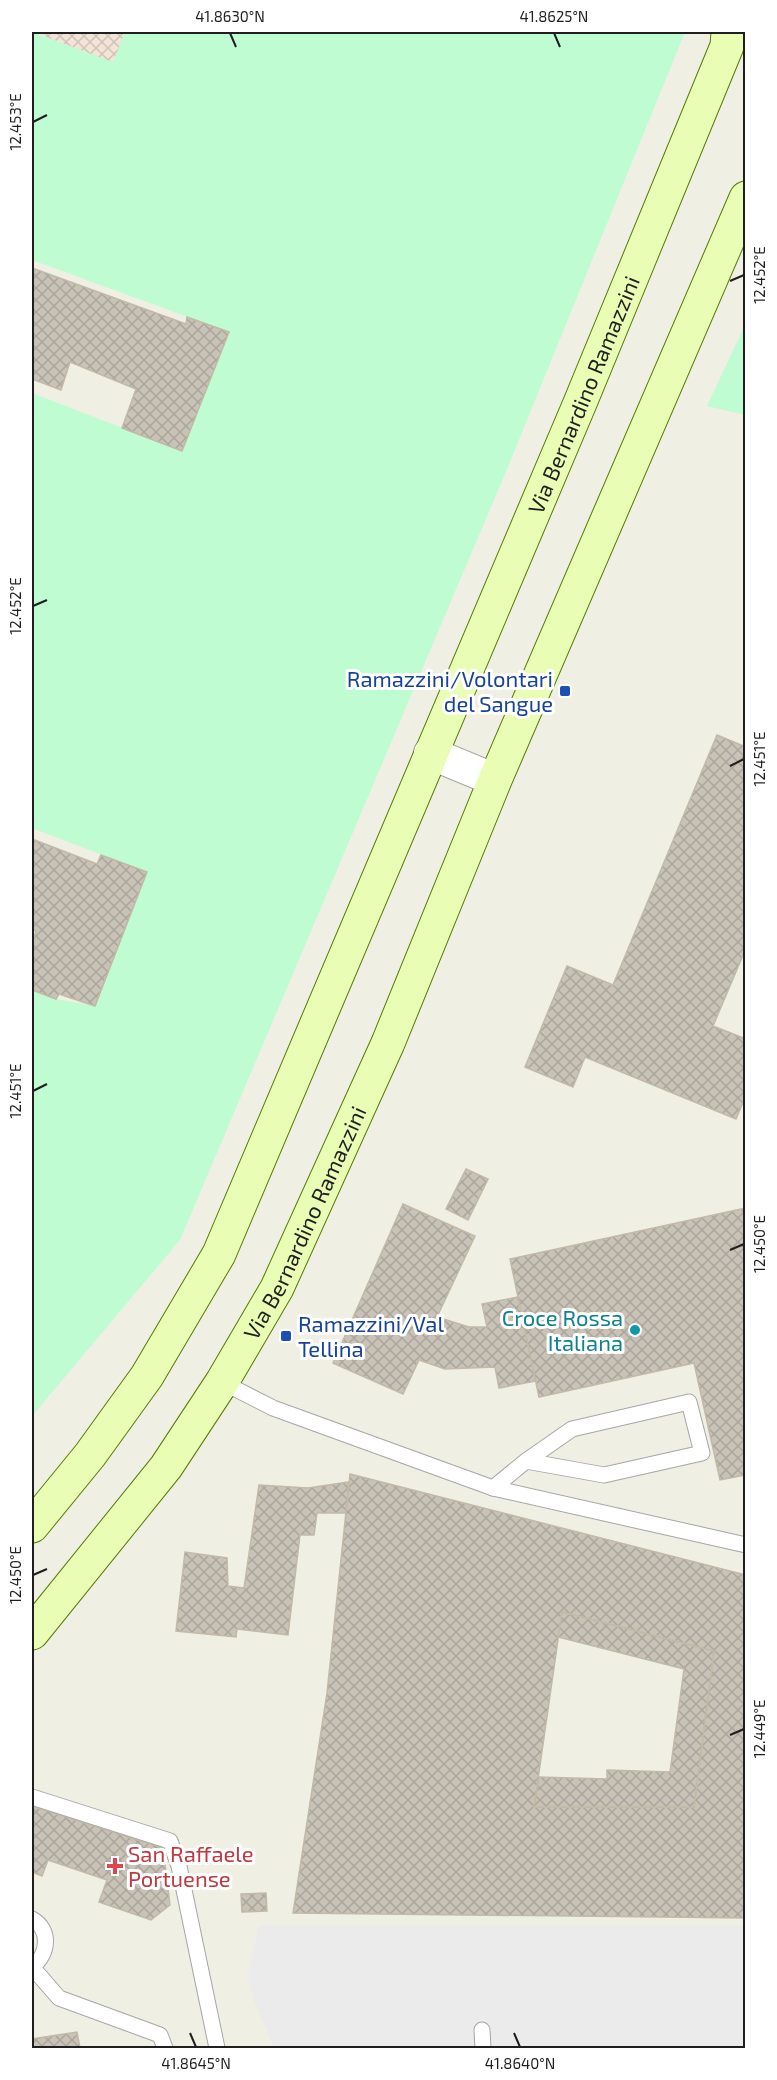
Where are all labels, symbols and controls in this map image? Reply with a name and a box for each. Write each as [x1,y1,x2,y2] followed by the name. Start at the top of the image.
[195,7,265,25] text: 41.8630°N
[520,7,588,25] text: 41.8625°N
[6,93,24,151] text: 12.453°E
[750,246,768,304] text: 12.452°E
[522,272,644,517] street label: Via Bernardino Ramazzini
[6,577,24,635] text: 12.452°E
[347,665,553,716] place label: Ramazzini/Volontari del Sangue
[558,684,572,698] marker: Ramazzini/Volontari del Sangue
[750,732,768,786] text: 12.451°E
[6,1064,24,1118] text: 12.451°E
[237,1102,371,1343] street label: Via Bernardino Ramazzini
[750,1215,768,1273] text: 12.450°E
[502,1304,623,1355] place label: Croce Rossa Italiana
[298,1310,444,1361] place label: Ramazzini/Val Tellina
[628,1323,642,1337] marker: Croce Rossa Italiana
[279,1329,293,1343] marker: Ramazzini/Val Tellina
[6,1546,24,1604] text: 12.450°E
[750,1700,768,1758] text: 12.449°E
[128,1840,254,1891] place label: San Raffaele Portuense
[106,1857,124,1875] marker: San Raffaele Portuense
[161,2054,231,2072] text: 41.8645°N
[485,2054,555,2072] text: 41.8640°N

